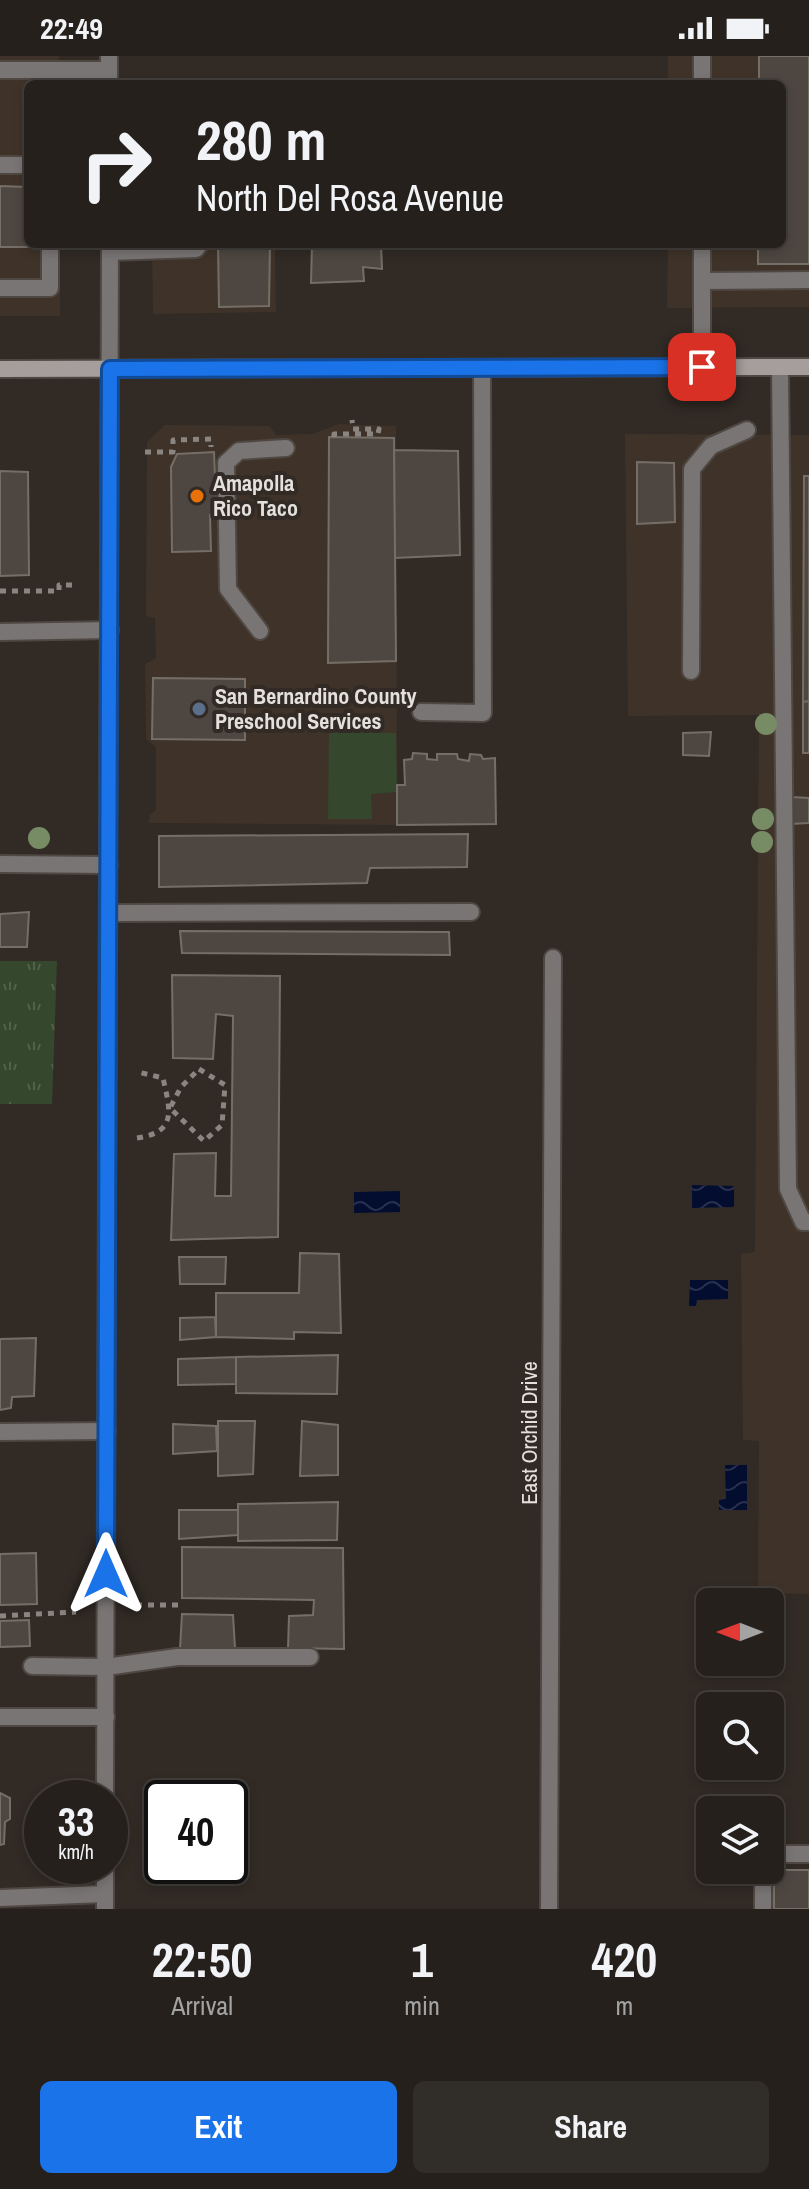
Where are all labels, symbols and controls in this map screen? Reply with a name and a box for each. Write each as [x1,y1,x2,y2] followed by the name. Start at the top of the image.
[40,8,103,48] text: 22:49
[196,102,326,177] text: 280 m
[64,112,168,216] icon: right
[196,174,504,222] text: North Del Rosa Avenue
[668,333,736,401] pin
[680,345,724,389] icon: arrive
[213,468,298,523] place label: Amapolla Rico Taco
[188,487,206,505] marker: Amapolla Rico Taco
[215,681,416,736] place label: San Bernardino County Preschool Services
[190,700,208,718] marker: San Bernardino County Preschool Services
[514,1361,544,1505] street label: East Orchid Drive
[64,1532,148,1616] position arrow
[696,1588,784,1676] north arrow
[696,1588,784,1884] map controls
[696,1692,784,1780] button: search
[144,1780,248,1884] speed limit sign: 40
[58,1795,94,1848] text: 33
[696,1796,784,1884] button: layers
[58,1838,94,1865] text: km/h
[152,1927,252,1992] text: 22:50
[411,1927,433,1992] text: 1
[592,1927,657,1992] text: 420
[171,1988,233,2023] text: Arrival
[404,1988,440,2023] text: min
[616,1988,633,2023] text: m
[40,2081,397,2173] button: Exit
[413,2081,769,2173] button: Share

